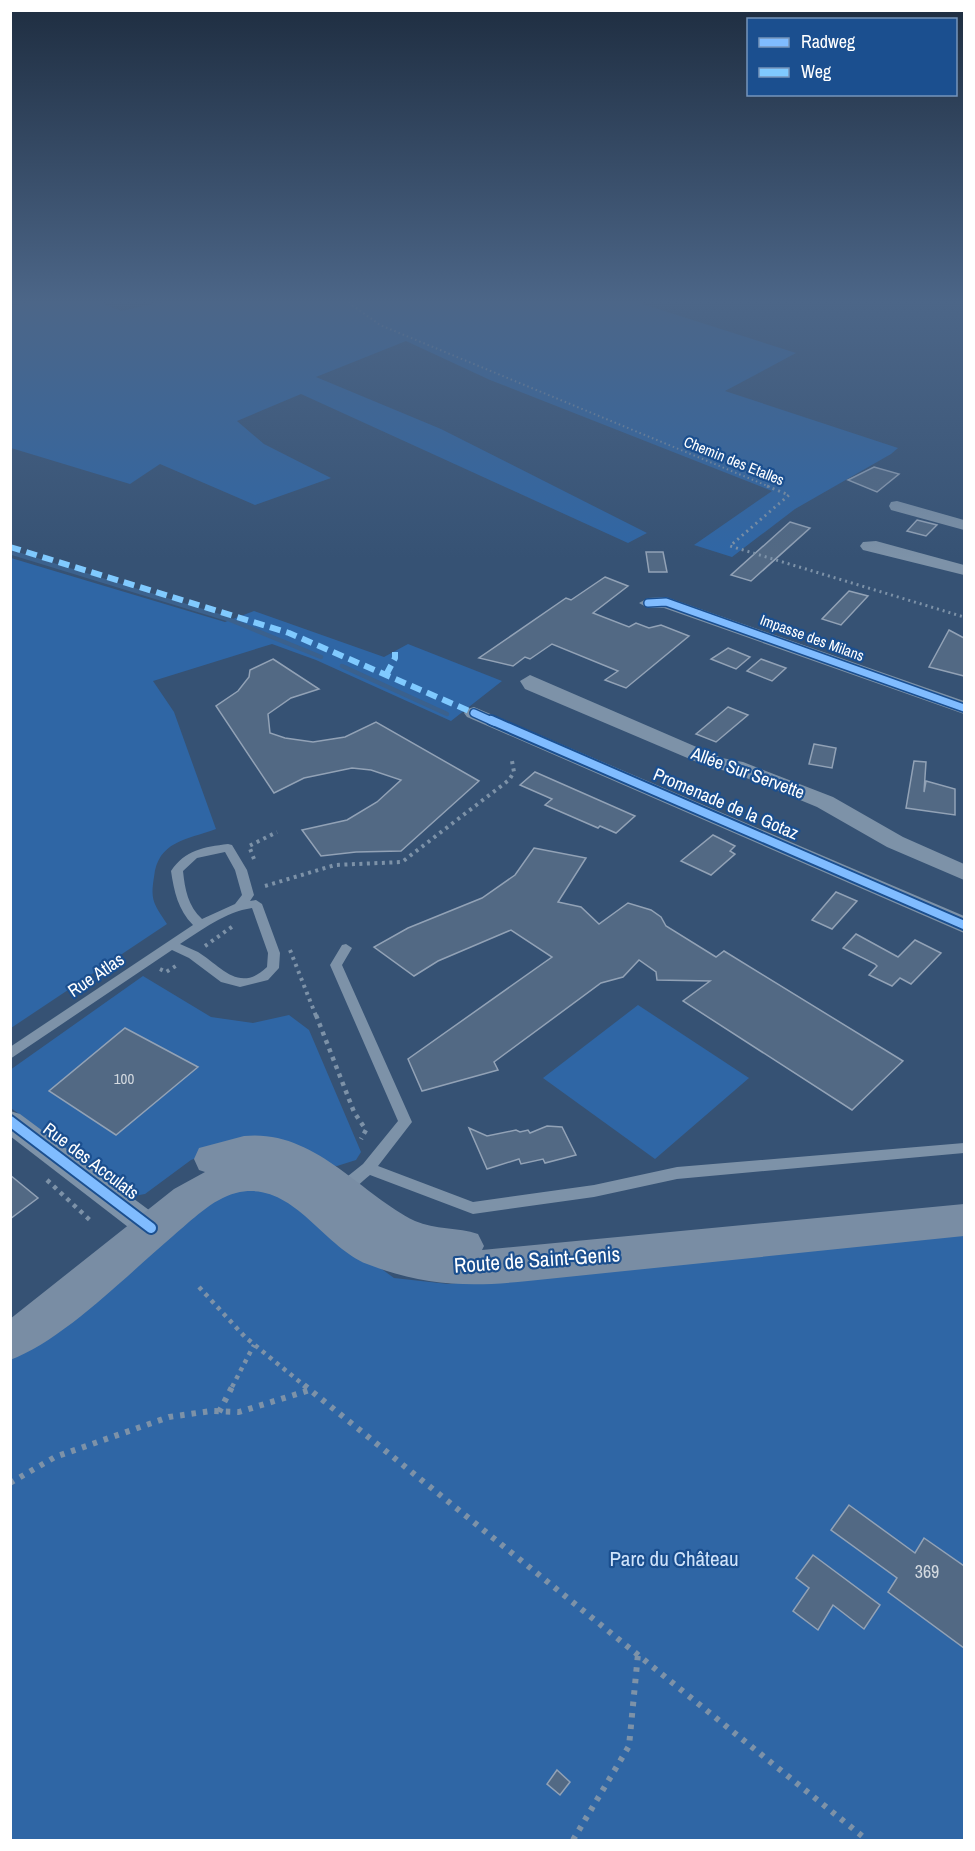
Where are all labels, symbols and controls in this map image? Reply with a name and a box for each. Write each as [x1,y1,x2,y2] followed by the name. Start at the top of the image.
[747,18,957,96] legend
[801,29,856,54] text: Radweg
[801,59,832,84] text: Weg
[681,431,788,490] street label: Chemin des Etalles
[757,609,867,666] street label: Impasse des Milans
[687,740,808,805] street label: Allée Sur Servette
[650,762,803,846] street label: Promenade de la Gotaz
[63,947,129,1003] street label: Rue Atlas
[114,1068,134,1089] house number: 100
[38,1116,144,1205] street label: Rue des Acculats
[453,1239,621,1280] street label: Route de Saint-Genis
[609,1544,739,1573] park label: Parc du Château
[915,1559,939,1584] house number: 369

